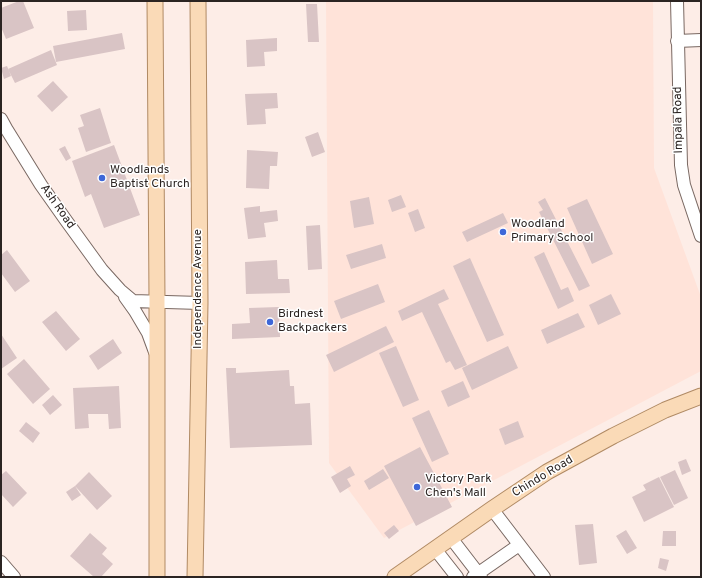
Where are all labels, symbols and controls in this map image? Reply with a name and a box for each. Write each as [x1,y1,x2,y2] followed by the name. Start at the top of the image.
[671,86,687,154] street label: Impala Road
[110,164,190,192] place label: Woodlands Baptist Church
[97,173,107,183] marker: Woodlands Baptist Church
[36,182,78,232] street label: Ash Road
[511,218,593,246] place label: Woodland Primary School
[498,227,508,237] marker: Woodland Primary School
[192,229,206,349] street label: Independence Avenue
[278,308,347,336] place label: Birdnest Backpackers
[265,317,275,327] marker: Birdnest Backpackers
[510,453,576,501] street label: Chindo Road
[425,473,492,501] place label: Victory Park Chen's Mall
[412,482,422,492] marker: Victory Park Chen's Mall

